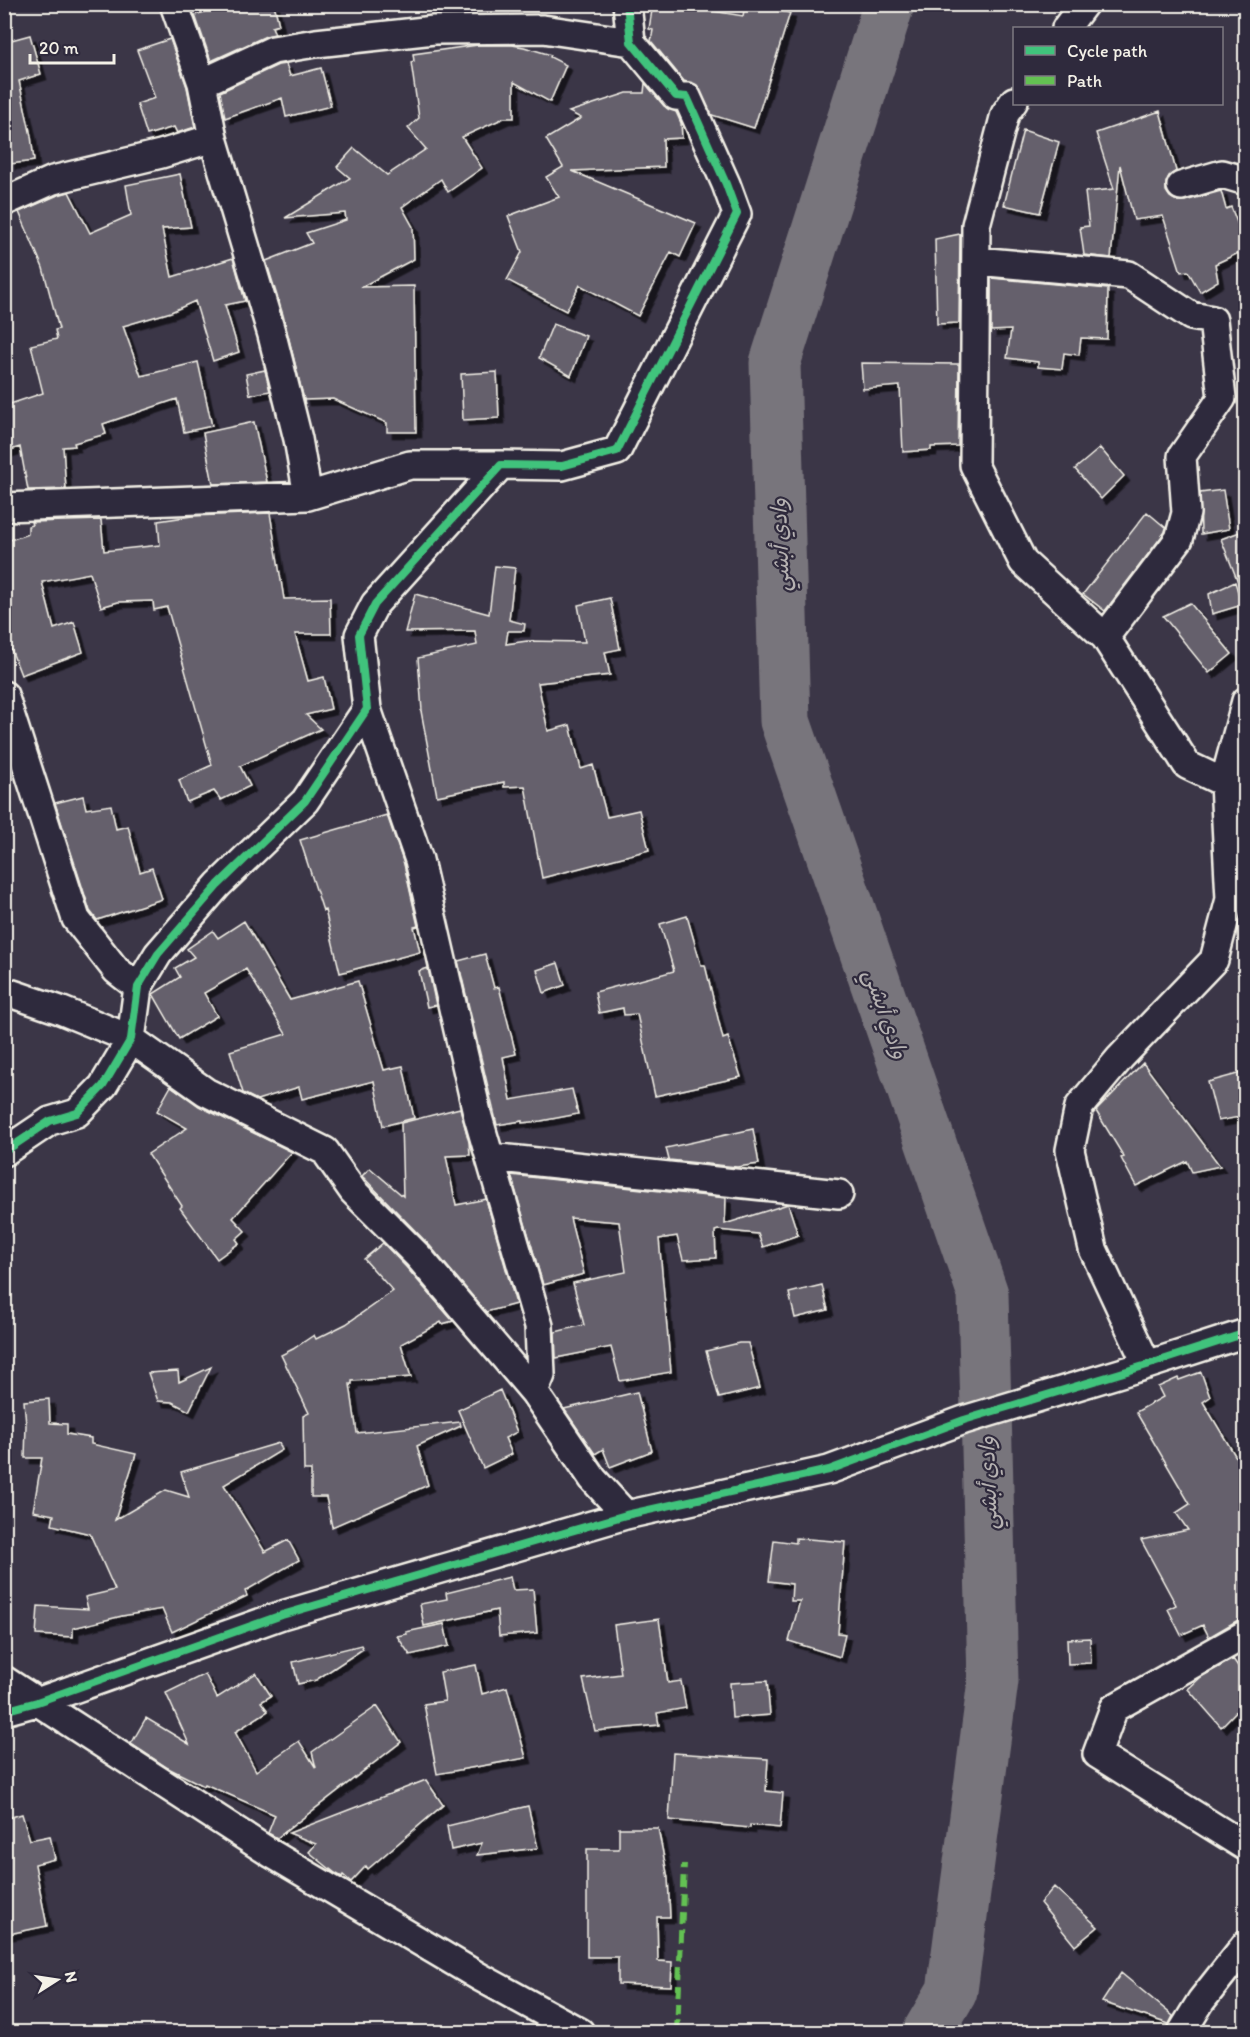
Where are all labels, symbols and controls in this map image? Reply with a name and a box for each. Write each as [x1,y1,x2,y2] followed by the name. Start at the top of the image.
[30,27,114,65] scale bar
[1013,27,1223,105] legend
[39,37,79,59] text: 20 m
[1067,40,1148,62] text: Cycle path
[1067,70,1102,92] text: Path
[765,498,801,592] water label: وادي أبشي
[852,966,914,1064] water label: وادي أبشي
[973,1436,1009,1530] water label: وادي أبشي
[27,1950,87,2010] north arrow
[61,1970,82,1984] text: N

